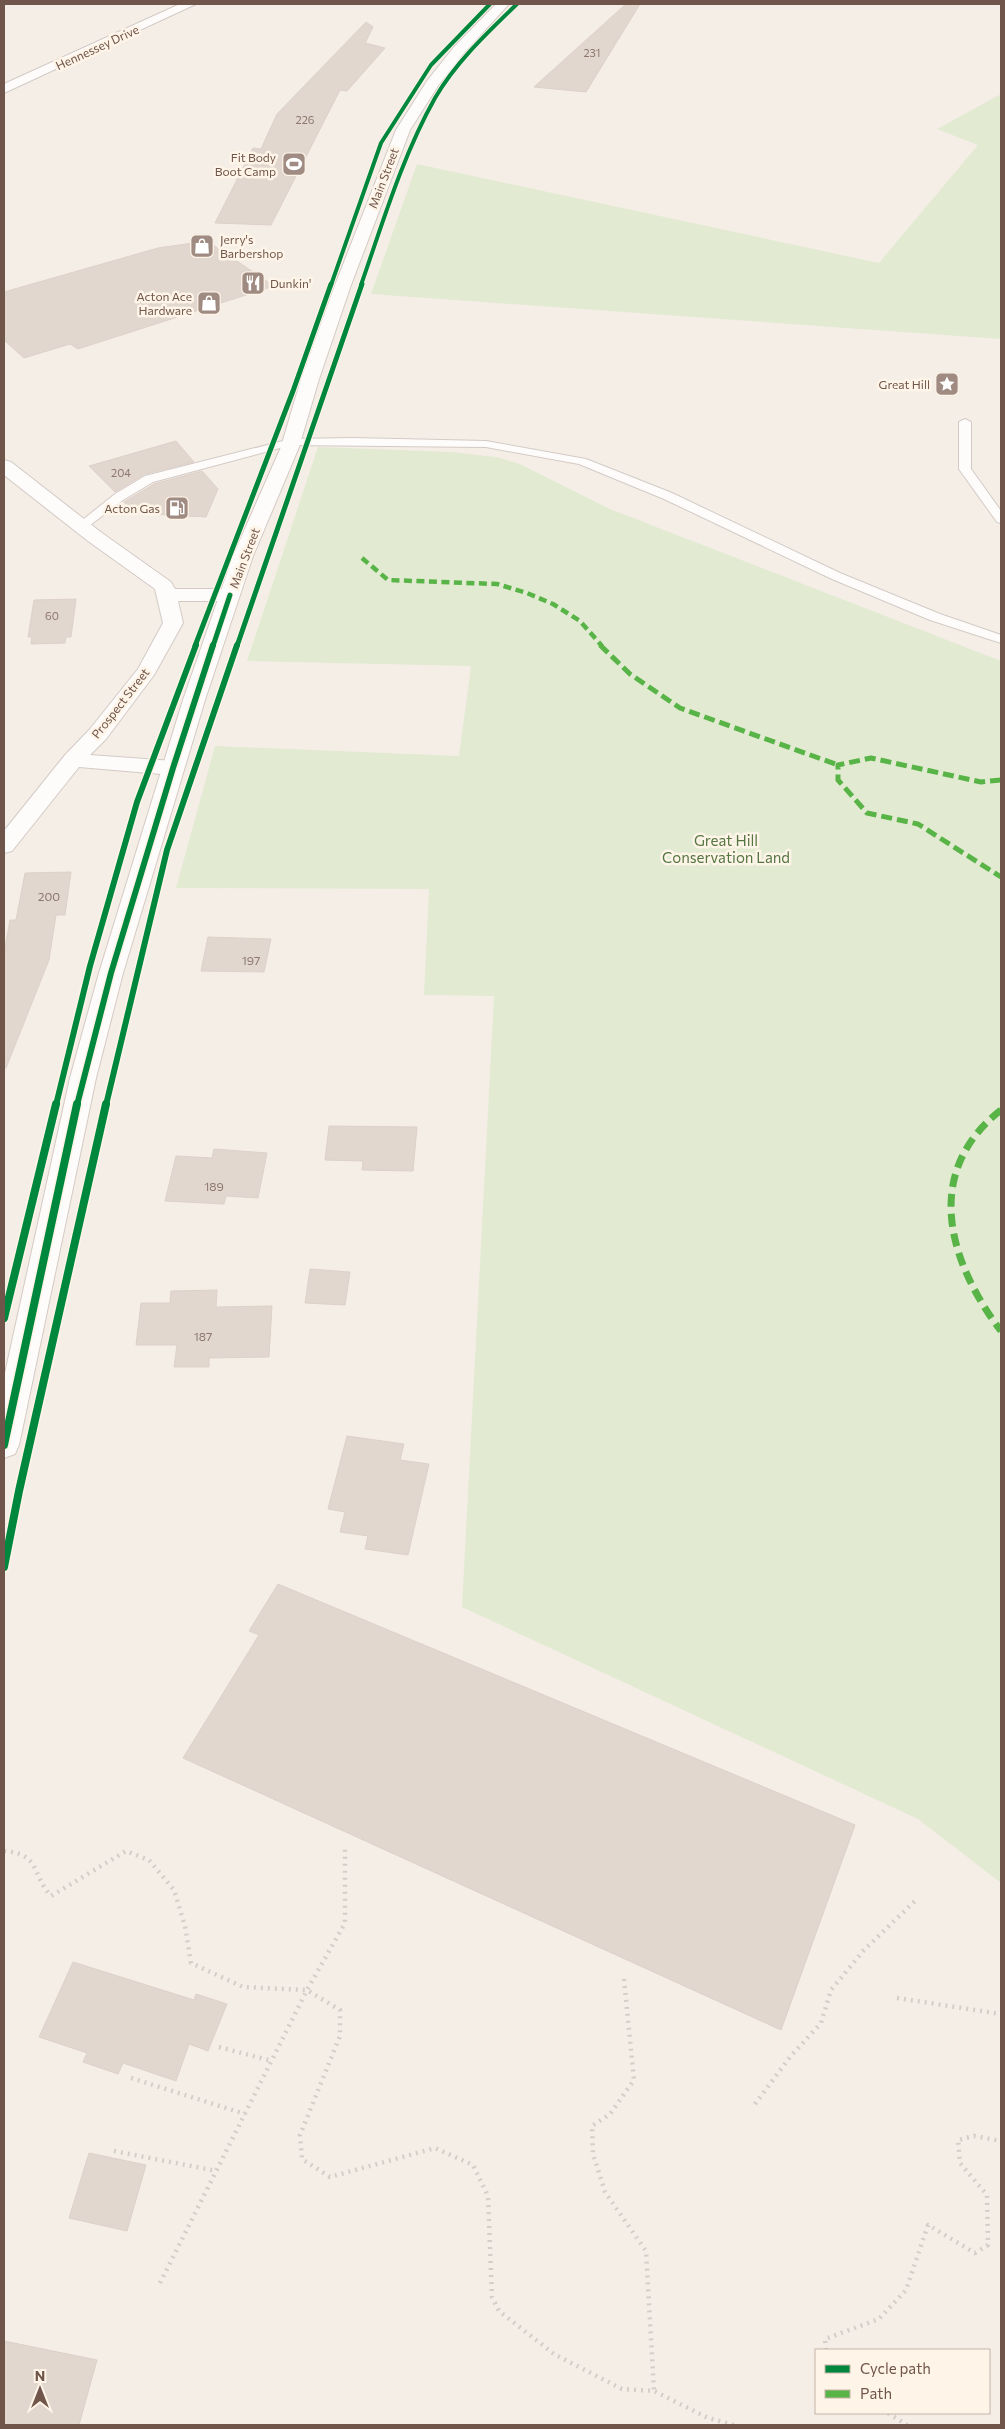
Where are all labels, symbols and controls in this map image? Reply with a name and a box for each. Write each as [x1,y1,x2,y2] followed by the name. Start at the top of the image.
[53,22,141,72] street label: Hennessey Drive
[583,46,601,59] house number: 231
[296,113,315,126] house number: 226
[365,146,401,210] street label: Main Street
[215,150,276,178] place label: Fit Body Boot Camp
[281,151,307,177] sports icon: Fit Body Boot Camp
[220,232,283,260] place label: Jerry's Barbershop
[189,233,215,259] shop icon: Jerry's Barbershop
[240,270,266,296] restaurant icon: Dunkin'
[270,276,311,290] place label: Dunkin'
[137,289,192,317] place label: Acton Ace Hardware
[196,290,222,316] shop icon: Acton Ace Hardware
[934,371,960,397] place icon: Great Hill
[879,377,930,391] place label: Great Hill
[111,466,131,479] house number: 204
[164,495,190,521] fuel station icon: Acton Gas
[104,501,160,515] place label: Acton Gas
[226,526,262,590] street label: Main Street
[45,609,59,622] house number: 60
[88,665,152,741] street label: Prospect Street
[662,831,790,866] park label: Great Hill Conservation Land
[38,889,60,903] house number: 200
[242,953,260,967] house number: 197
[204,1179,224,1193] house number: 189
[194,1329,212,1343] house number: 187
[815,2349,990,2414] legend
[860,2359,931,2377] text: Cycle path
[15,2364,65,2414] north arrow
[35,2367,45,2384] text: N
[860,2384,892,2402] text: Path

